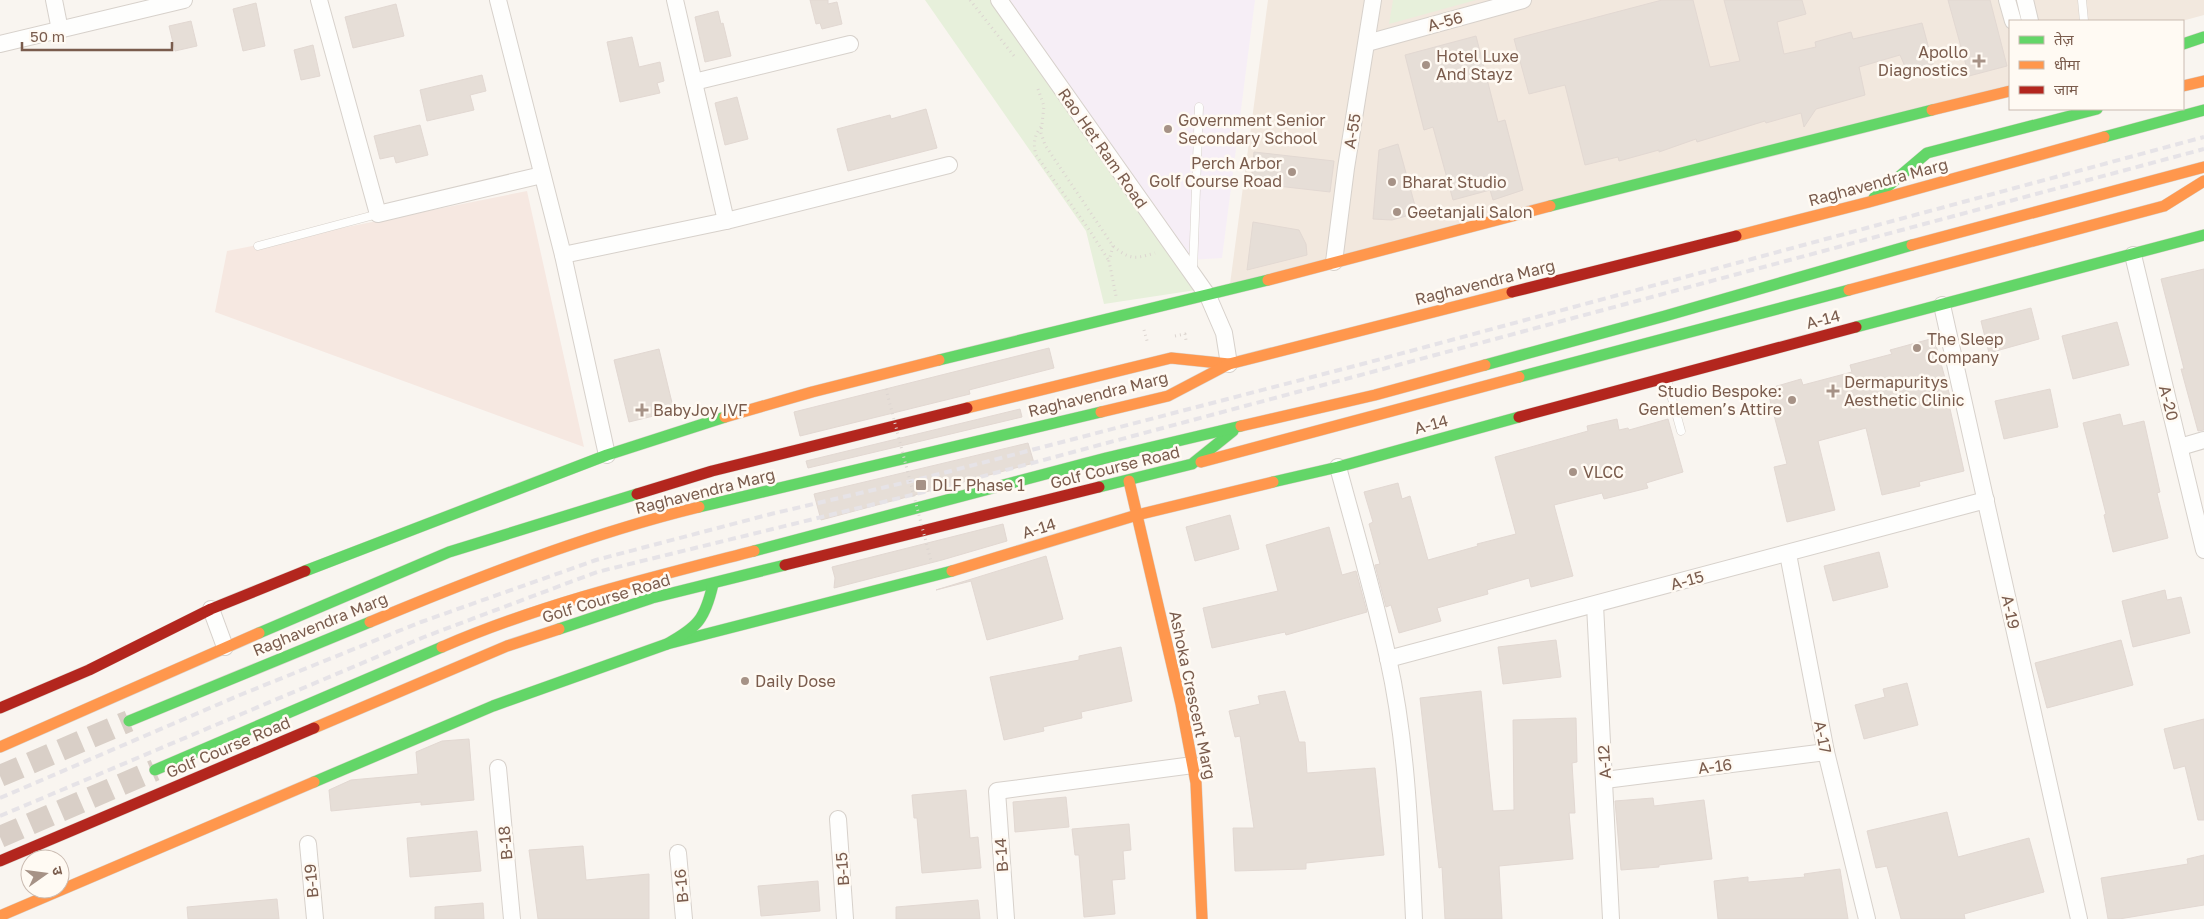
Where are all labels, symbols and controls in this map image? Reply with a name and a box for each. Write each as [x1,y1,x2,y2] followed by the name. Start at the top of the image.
[1425,7,1465,35] street label: A-56
[22,20,172,52] scale bar
[2009,20,2184,110] legend
[30,27,65,45] text: 50 m
[2054,30,2075,48] text: तेज़
[1878,42,1968,80] place label: Apollo Diagnostics
[1436,46,1519,84] place label: Hotel Luxe And Stayz
[1972,54,1986,68] marker: Apollo Diagnostics
[2054,55,2081,73] text: धीमा
[1420,59,1432,71] marker: Hotel Luxe And Stayz
[2054,80,2079,98] text: जाम
[1054,84,1152,212] street label: Rao Het Ram Road
[1178,110,1326,148] place label: Government Senior Secondary School
[1339,112,1365,150] street label: A-55
[1162,123,1174,135] marker: Government Senior Secondary School
[1149,153,1282,191] place label: Perch Arbor Golf Course Road
[1806,154,1950,210] street label: Raghavendra Marg
[1286,166,1298,178] marker: Perch Arbor Golf Course Road
[1402,172,1507,192] place label: Bharat Studio
[1386,176,1398,188] marker: Bharat Studio
[1407,202,1533,222] place label: Geetanjali Salon
[1391,206,1403,218] marker: Geetanjali Salon
[1413,255,1557,309] street label: Raghavendra Marg
[1804,305,1842,333] street label: A-14
[1927,329,2004,367] place label: The Sleep Company
[1911,342,1923,354] marker: The Sleep Company
[1026,367,1170,421] street label: Raghavendra Marg
[1844,372,1965,410] place label: Dermapuritys Aesthetic Clinic
[1638,381,1782,419] place label: Studio Bespoke: Gentlemen’s Attire
[2155,383,2183,423] street label: A-20
[1826,384,1840,398] marker: Dermapuritys Aesthetic Clinic
[1786,394,1798,406] marker: Studio Bespoke: Gentlemen’s Attire
[653,400,748,420] place label: BabyJoy IVF
[635,403,649,417] marker: BabyJoy IVF
[1412,410,1450,438] street label: A-14
[1048,441,1182,493] street label: Golf Course Road
[1583,462,1624,482] place label: VLCC
[633,464,777,518] street label: Raghavendra Marg
[1567,466,1579,478] marker: VLCC
[932,475,1025,495] place label: DLF Phase 1
[914,478,928,492] marker: DLF Phase 1
[1020,513,1058,543] street label: A-14
[1668,566,1706,594] street label: A-15
[540,569,672,627] street label: Golf Course Road
[250,588,390,660] street label: Raghavendra Marg
[1998,593,2024,631] street label: A-19
[1165,609,1221,781] street label: Ashoka Crescent Marg
[755,671,836,691] place label: Daily Dose
[739,675,751,687] marker: Daily Dose
[163,712,293,782] street label: Golf Course Road
[1810,719,1836,755] street label: A-17
[1593,745,1615,779] street label: A-12
[1697,754,1733,778] street label: A-16
[494,825,516,861] street label: B-18
[990,837,1012,873] street label: B-14
[20,849,70,899] north arrow
[831,851,853,887] street label: B-15
[300,863,322,899] street label: B-19
[49,865,68,878] text: उ
[670,868,692,904] street label: B-16

